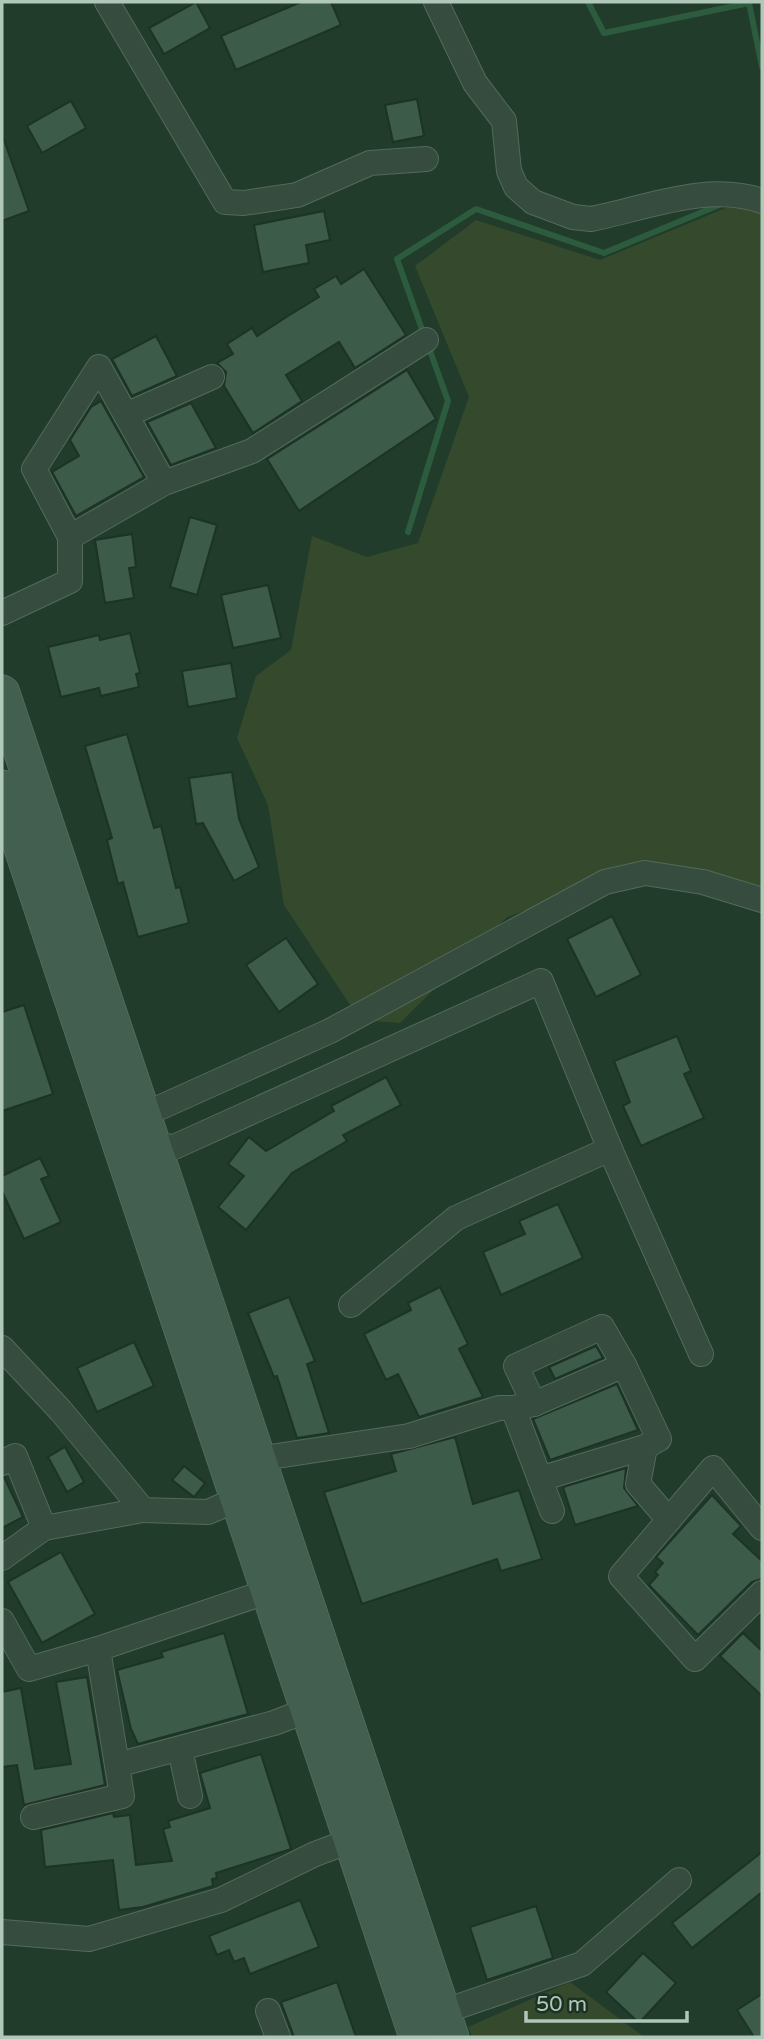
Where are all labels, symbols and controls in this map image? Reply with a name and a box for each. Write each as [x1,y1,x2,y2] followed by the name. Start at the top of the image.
[526,1980,687,2024] scale bar
[536,1992,587,2017] text: 50 m

